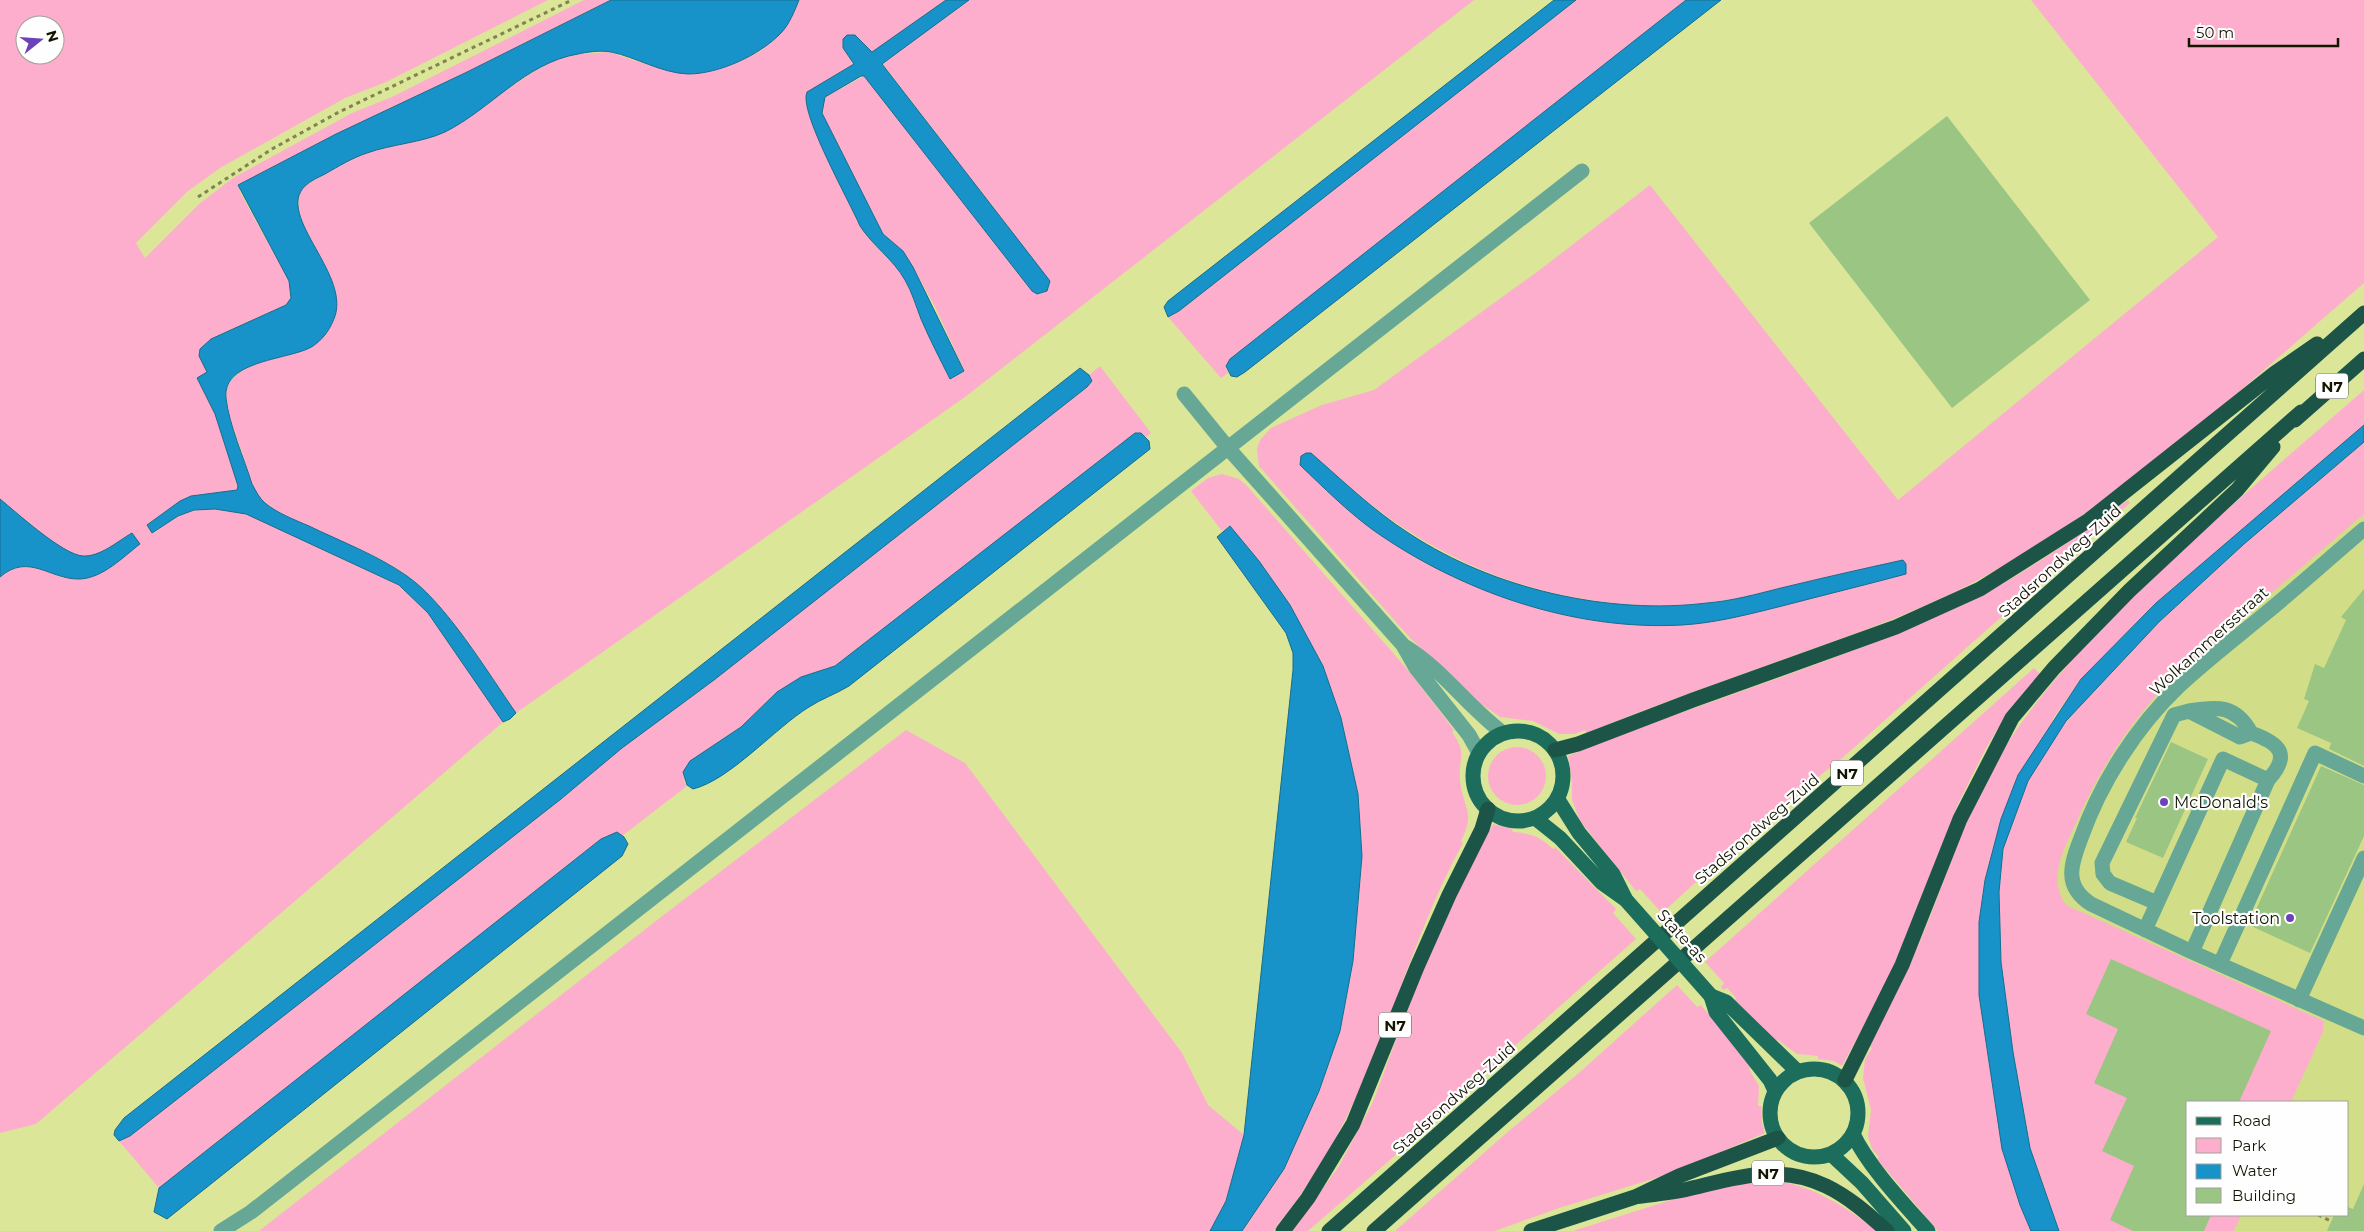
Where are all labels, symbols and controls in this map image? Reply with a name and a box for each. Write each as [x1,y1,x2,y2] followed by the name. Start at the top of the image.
[15,15,65,65] north arrow
[2189,15,2338,47] scale bar
[2196,23,2234,42] text: 50 m
[42,28,63,44] text: N
[2316,374,2348,398] road number: N7
[1995,501,2125,621] street label: Stadsrondweg-Zuid
[2146,582,2273,699] street label: Wolkammersstraat
[1831,760,1863,786] road number: N7
[1691,770,1823,888] street label: Stadsrondweg-Zuid
[2174,793,2268,812] place label: McDonald's
[2158,796,2170,808] marker: McDonald's
[1653,906,1711,967] street label: State-as
[2192,909,2280,928] place label: Toolstation
[2284,912,2296,924] marker: Toolstation
[1379,1012,1411,1038] road number: N7
[1389,1038,1519,1158] street label: Stadsrondweg-Zuid
[2186,1101,2349,1216] legend
[2232,1111,2271,1130] text: Road
[2232,1136,2266,1155] text: Park
[1752,1160,1784,1186] road number: N7
[2232,1161,2278,1180] text: Water
[2232,1186,2296,1205] text: Building

